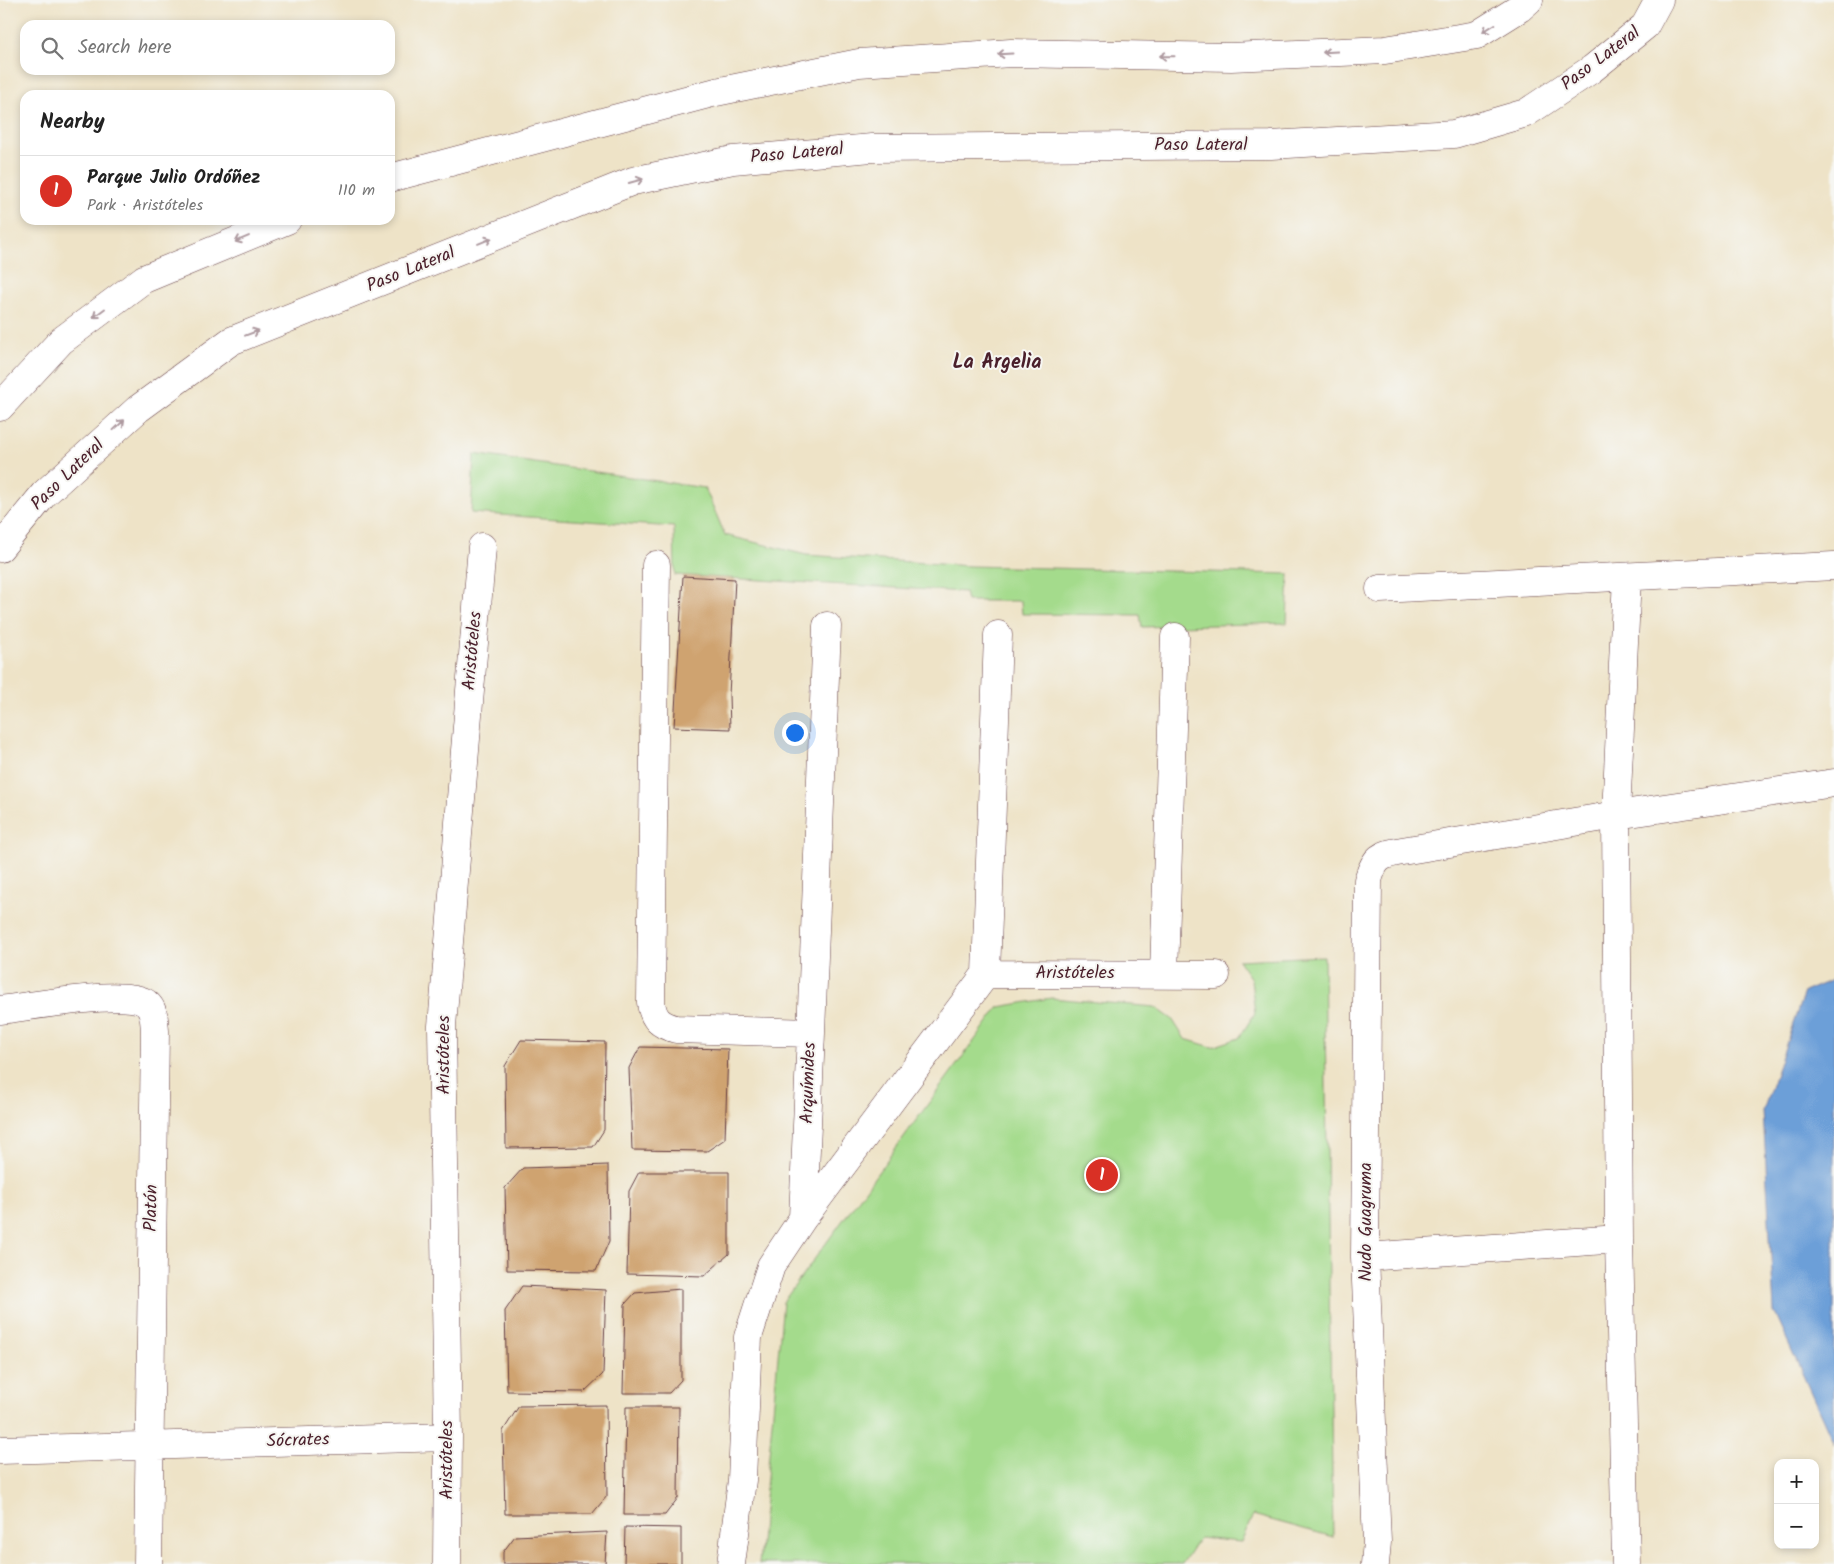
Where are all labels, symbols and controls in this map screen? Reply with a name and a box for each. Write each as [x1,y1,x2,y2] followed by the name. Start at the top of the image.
[1555,19,1647,99] street label: Paso Lateral
[20,20,395,75] search box
[1482,23,1496,33] one-way arrow
[78,33,172,63] text: Search here
[38,34,66,62] icon: search
[1322,48,1338,57] one-way arrow
[997,49,1013,59] one-way arrow
[1159,51,1176,61] one-way arrow
[40,106,105,139] text: Nearby
[1154,131,1248,160] street label: Paso Lateral
[749,135,845,173] street label: Paso Lateral
[87,163,260,193] text: Parque Julio Ordóñez
[627,176,643,186] one-way arrow
[54,178,58,203] text: 1
[338,178,375,203] text: 110 m
[87,193,203,218] text: Park · Aristóteles
[235,234,250,244] one-way arrow
[477,236,492,245] one-way arrow
[362,239,460,301] street label: Paso Lateral
[92,308,106,318] one-way arrow
[244,328,259,337] one-way arrow
[953,347,1041,379] district label: La Argelia
[113,419,126,431] one-way arrow
[24,432,112,518] street label: Paso Lateral
[455,610,491,692] street label: Aristóteles
[782,720,808,746] your location
[1035,959,1115,988] street label: Aristóteles
[430,1015,459,1095] street label: Aristóteles
[793,1041,825,1124] street label: Arquímides
[1086,1156,1118,1194] pin: 1
[1352,1162,1381,1282] street label: Nudo Guagruma
[137,1184,167,1232] street label: Platón
[433,1420,462,1500] street label: Aristóteles
[266,1425,330,1457] street label: Sócrates
[1774,1459,1819,1549] map controls
[1774,1459,1819,1504] button: +
[1774,1504,1819,1549] button: −

